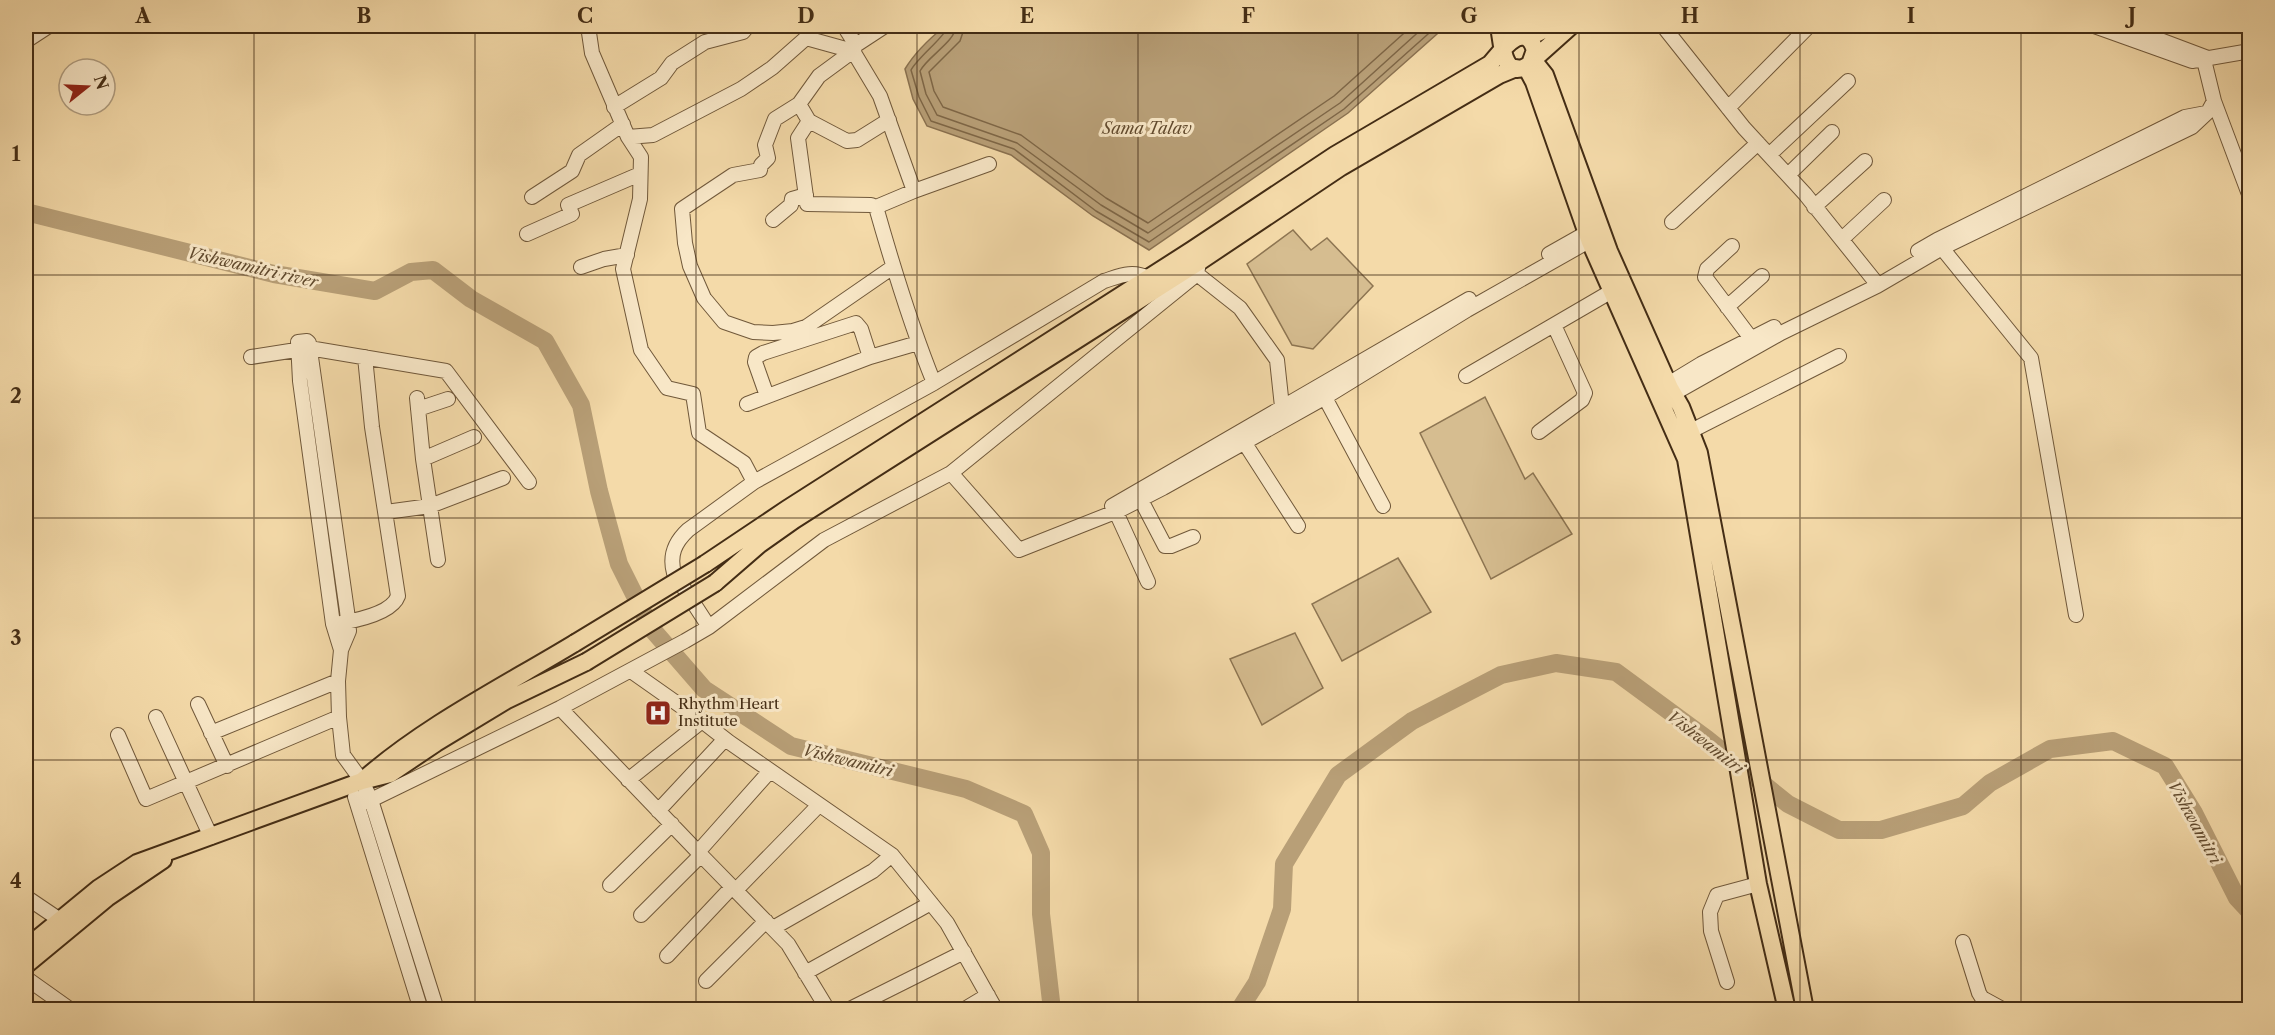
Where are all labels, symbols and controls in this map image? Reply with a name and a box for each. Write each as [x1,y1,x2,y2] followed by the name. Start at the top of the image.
[134,4,151,28] text: A
[357,4,372,28] text: B
[577,4,593,28] text: C
[797,4,815,28] text: D
[1020,4,1034,28] text: E
[1241,4,1255,28] text: F
[1461,4,1478,28] text: G
[1681,4,1699,28] text: H
[1907,4,1915,28] text: I
[2124,4,2136,28] text: J
[57,57,117,117] north arrow
[90,73,113,92] text: N
[1101,118,1192,138] water label: Sama Talav
[12,142,21,166] text: 1
[186,242,322,292] water label: Vishwamitri river
[10,384,22,408] text: 2
[10,626,22,650] text: 3
[678,694,780,730] place label: Rhythm Heart Institute
[643,698,673,728] hospital icon: Rhythm Heart Institute
[1664,706,1749,779] water label: Vishwamitri
[801,739,896,781] water label: Vishwamitri
[2164,777,2227,868] water label: Vishwamitri
[10,869,22,893] text: 4

